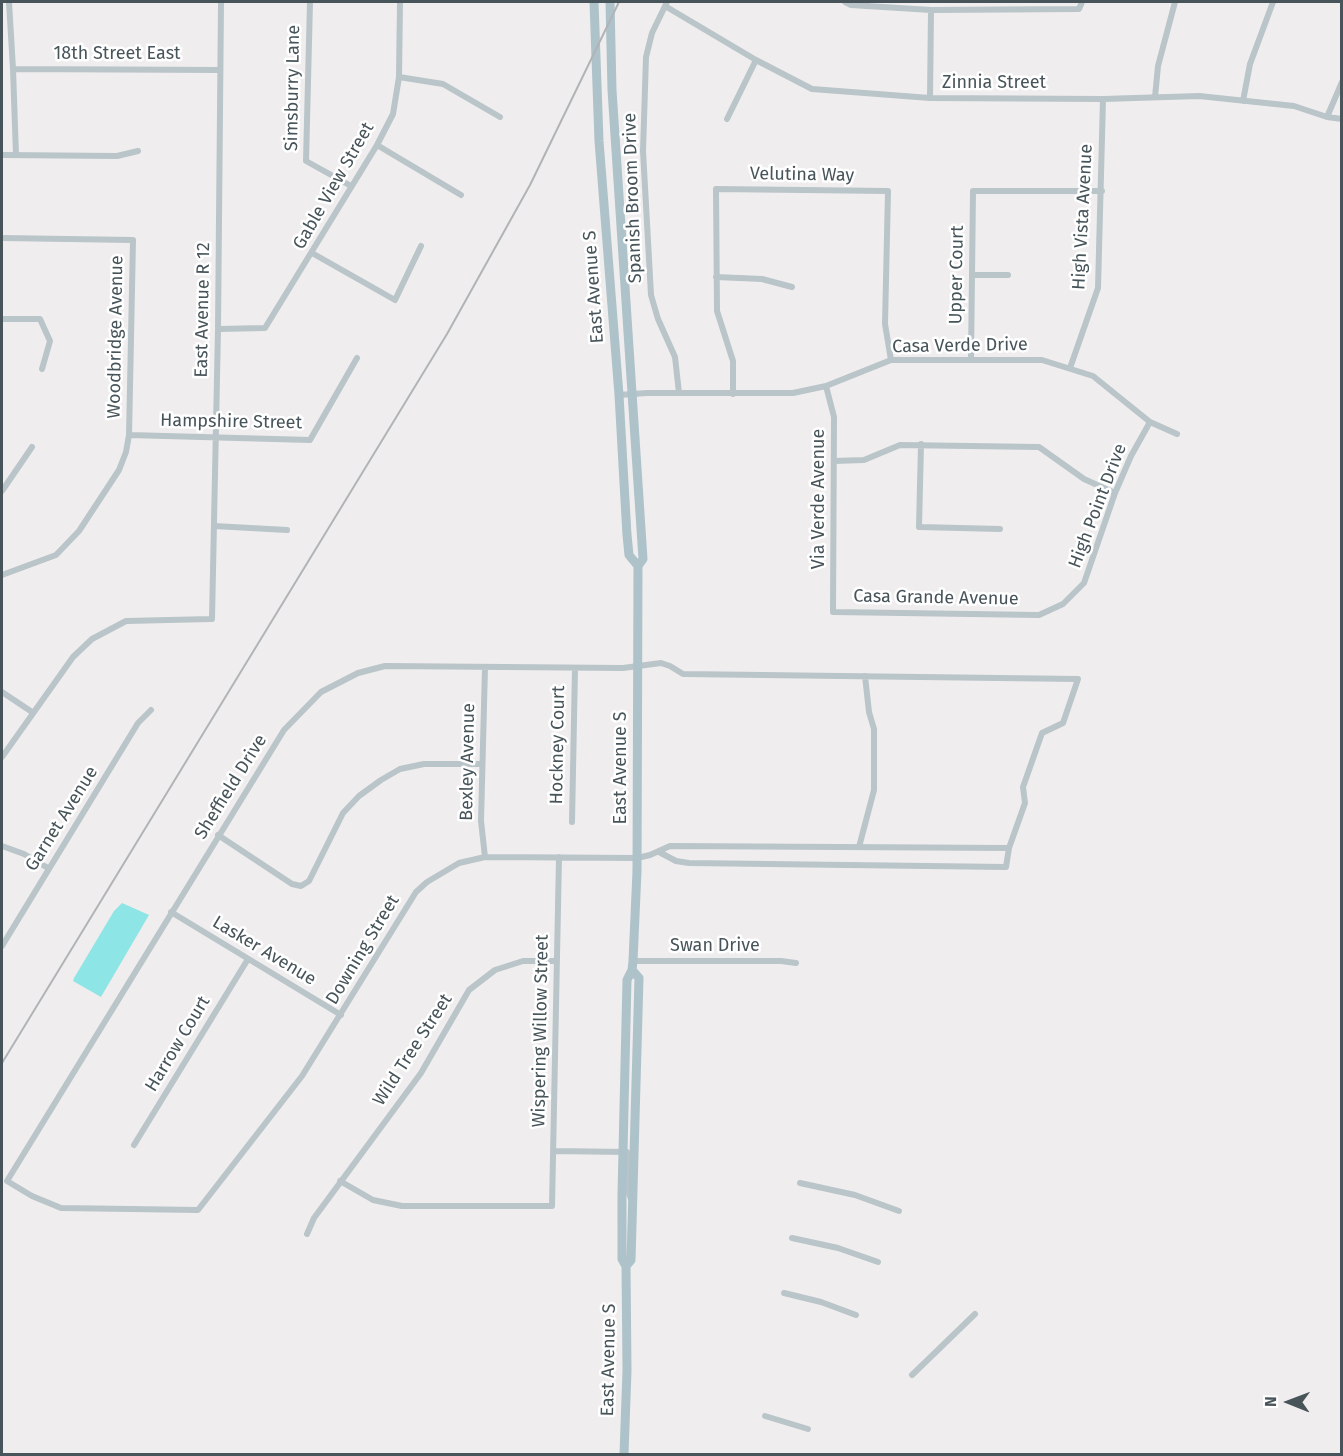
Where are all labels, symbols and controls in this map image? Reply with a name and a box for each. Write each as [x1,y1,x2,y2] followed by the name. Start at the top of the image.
[281,25,305,151] street label: Simsburry Lane
[53,43,181,65] street label: 18th Street East
[942,72,1046,94] street label: Zinnia Street
[619,113,647,283] street label: Spanish Broom Drive
[289,119,379,253] street label: Gable View Street
[1068,143,1098,291] street label: High Vista Avenue
[750,163,854,187] street label: Velutina Way
[945,225,969,325] street label: Upper Court
[579,230,609,344] street label: East Avenue S
[191,242,215,378] street label: East Avenue R 12
[104,255,128,419] street label: Woodbridge Avenue
[892,334,1028,358] street label: Casa Verde Drive
[160,410,302,434] street label: Hampshire Street
[808,429,830,569] street label: Via Verde Avenue
[1064,441,1132,571] street label: High Point Drive
[853,586,1019,610] street label: Casa Grande Avenue
[546,686,570,804] street label: Hockney Court
[456,703,480,821] street label: Bexley Avenue
[610,711,632,825] street label: East Avenue S
[190,731,272,843] street label: Sheffield Drive
[21,763,103,875] street label: Garnet Avenue
[322,891,404,1009] street label: Downing Street
[208,912,320,990] street label: Lasker Avenue
[529,934,553,1128] street label: Wispering Willow Street
[670,935,760,957] street label: Swan Drive
[369,990,457,1110] street label: Wild Tree Street
[141,992,215,1096] street label: Harrow Court
[597,1303,621,1417] street label: East Avenue S
[1259,1372,1319,1432] north arrow
[1261,1396,1280,1407] text: N

